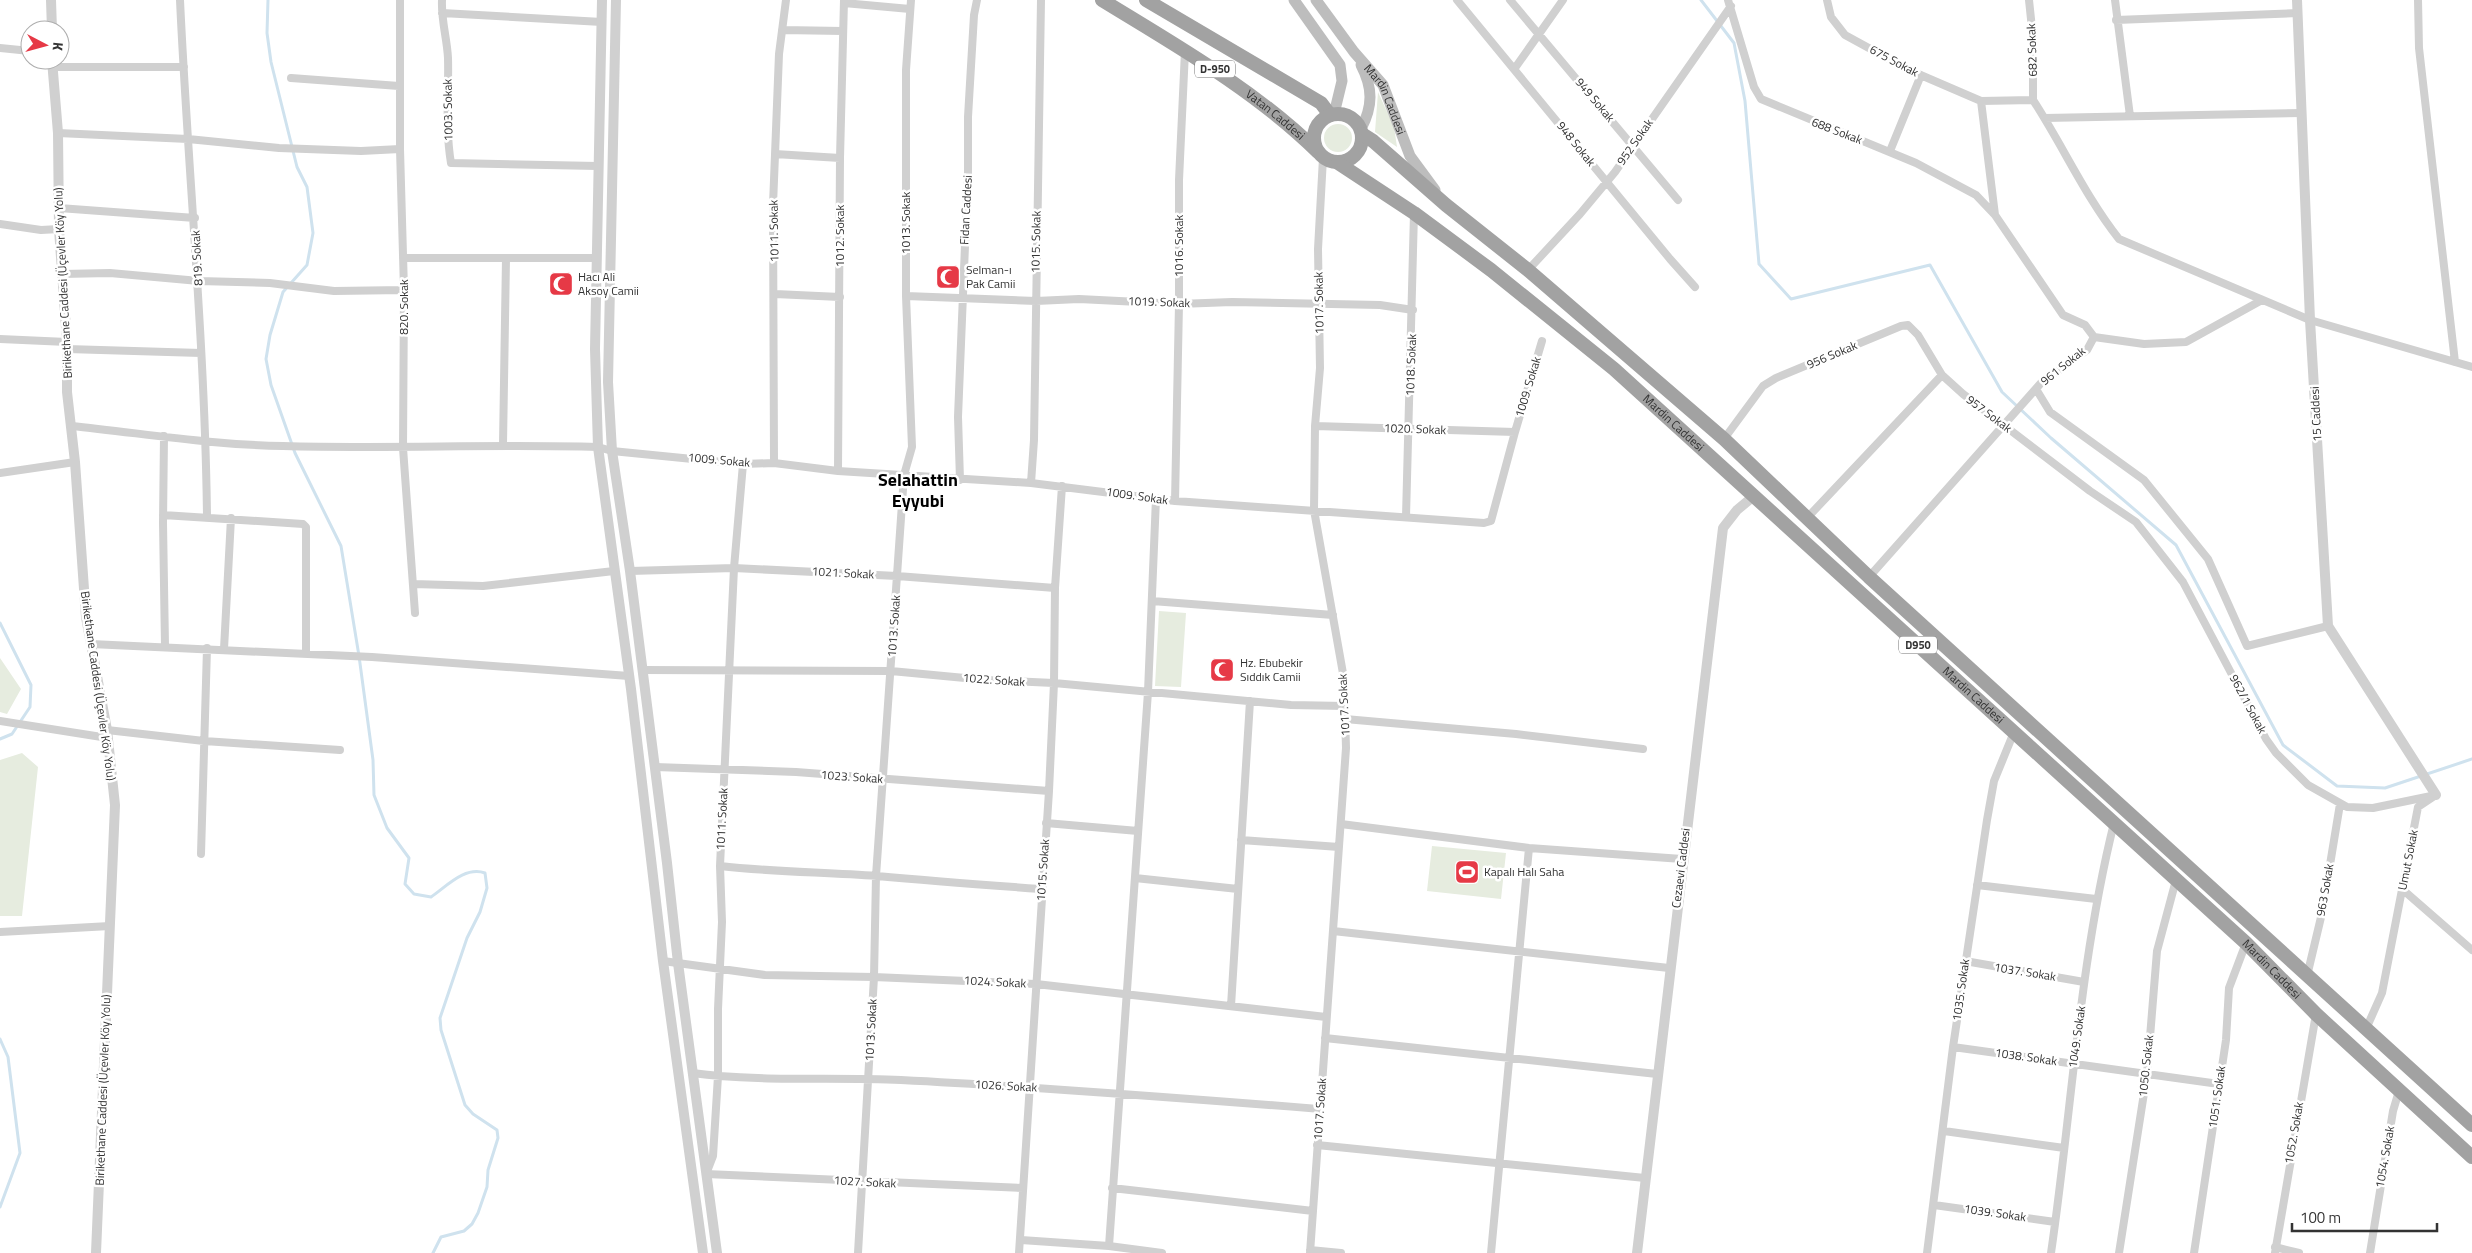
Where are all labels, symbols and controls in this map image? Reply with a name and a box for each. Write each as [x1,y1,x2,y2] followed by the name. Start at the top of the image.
[20,20,70,70] north arrow
[2021,23,2042,77] street label: 682 Sokak
[1866,40,1922,82] street label: 675 Sokak
[47,41,69,52] text: K
[1360,59,1411,137] street label: Mardin Caddesi
[1195,61,1235,78] road number: D-950
[1571,73,1620,126] street label: 949 Sokak
[437,78,458,141] street label: 1003. Sokak
[1242,85,1309,144] street label: Vatan Caddesi
[1809,112,1866,149] street label: 688 Sokak
[1612,114,1658,169] street label: 952 Sokak
[1552,117,1601,170] street label: 948 Sokak
[954,175,977,245] street label: Fidan Caddesi
[48,187,77,379] street label: Birikethane Caddesi (Üçevler Köy Yolu)
[896,192,915,254] street label: 1013. Sokak
[763,199,784,262] street label: 1011. Sokak
[830,205,849,267] street label: 1012. Sokak
[1025,210,1046,273] street label: 1015. Sokak
[1169,215,1188,277] street label: 1016. Sokak
[186,229,207,286] street label: 819. Sokak
[966,260,1015,293] place label: Selman-ı Pak Camii
[935,264,961,290] mosque icon: Selman-ı Pak Camii
[578,267,639,300] place label: Hacı Ali Aksoy Camii
[548,271,574,297] mosque icon: Hacı Ali Aksoy Camii
[1308,271,1329,334] street label: 1017. Sokak
[394,279,413,335] street label: 820. Sokak
[1127,291,1191,312] street label: 1019. Sokak
[1400,333,1421,397] street label: 1018. Sokak
[1804,335,1860,374] street label: 956 Sokak
[2036,341,2089,390] street label: 961 Sokak
[1509,354,1546,419] street label: 1009. Sokak
[2305,386,2326,442] street label: 15 Caddesi
[1639,389,1709,456] street label: Mardin Caddesi
[1962,390,2016,437] street label: 957 Sokak
[1383,418,1447,439] street label: 1020. Sokak
[687,447,751,472] street label: 1009. Sokak
[878,466,958,514] district label: Selahattin Eyyubi
[1105,482,1170,509] street label: 1009. Sokak
[811,561,875,584] street label: 1021. Sokak
[76,590,121,782] street label: Birikethane Caddesi (Üçevler Köy Yolu)
[882,594,905,658] street label: 1013. Sokak
[1899,636,1937,654] road number: D950
[1240,653,1303,686] place label: Hz. Ebubekir Sıddık Camii
[1209,657,1235,683] mosque icon: Hz. Ebubekir Sıddık Camii
[1938,662,2009,728] street label: Mardin Caddesi
[962,668,1026,691] street label: 1022. Sokak
[2225,671,2272,737] street label: 962/1 Sokak
[1332,673,1355,737] street label: 1017. Sokak
[820,765,884,788] street label: 1023. Sokak
[710,787,733,851] street label: 1011. Sokak
[1666,827,1695,909] street label: Cezaevi Caddesi
[2392,828,2423,892] street label: Umut Sokak
[1031,838,1054,902] street label: 1015. Sokak
[1454,859,1480,885] sports icon: Kapalı Halı Saha
[1484,862,1564,881] place label: Kapalı Halı Saha
[2311,862,2339,918] street label: 963 Sokak
[2238,934,2306,1003] street label: Mardin Caddesi
[1947,957,1974,1022] street label: 1035. Sokak
[1993,957,2058,986] street label: 1037. Sokak
[963,970,1027,993] street label: 1024. Sokak
[90,994,115,1186] street label: Birikethane Caddesi (Üçevler Köy Yolu)
[859,998,882,1062] street label: 1013. Sokak
[2063,1004,2090,1069] street label: 1049. Sokak
[2133,1034,2158,1098] street label: 1050. Sokak
[1994,1043,2059,1070] street label: 1038. Sokak
[2203,1064,2230,1129] street label: 1051. Sokak
[974,1074,1038,1097] street label: 1026. Sokak
[1308,1077,1331,1141] street label: 1017. Sokak
[2279,1100,2308,1165] street label: 1052. Sokak
[2370,1124,2399,1189] street label: 1054. Sokak
[833,1170,897,1193] street label: 1027. Sokak
[1963,1199,2028,1226] street label: 1039. Sokak
[2292,1200,2437,1232] scale bar
[2300,1206,2341,1229] text: 100 m

